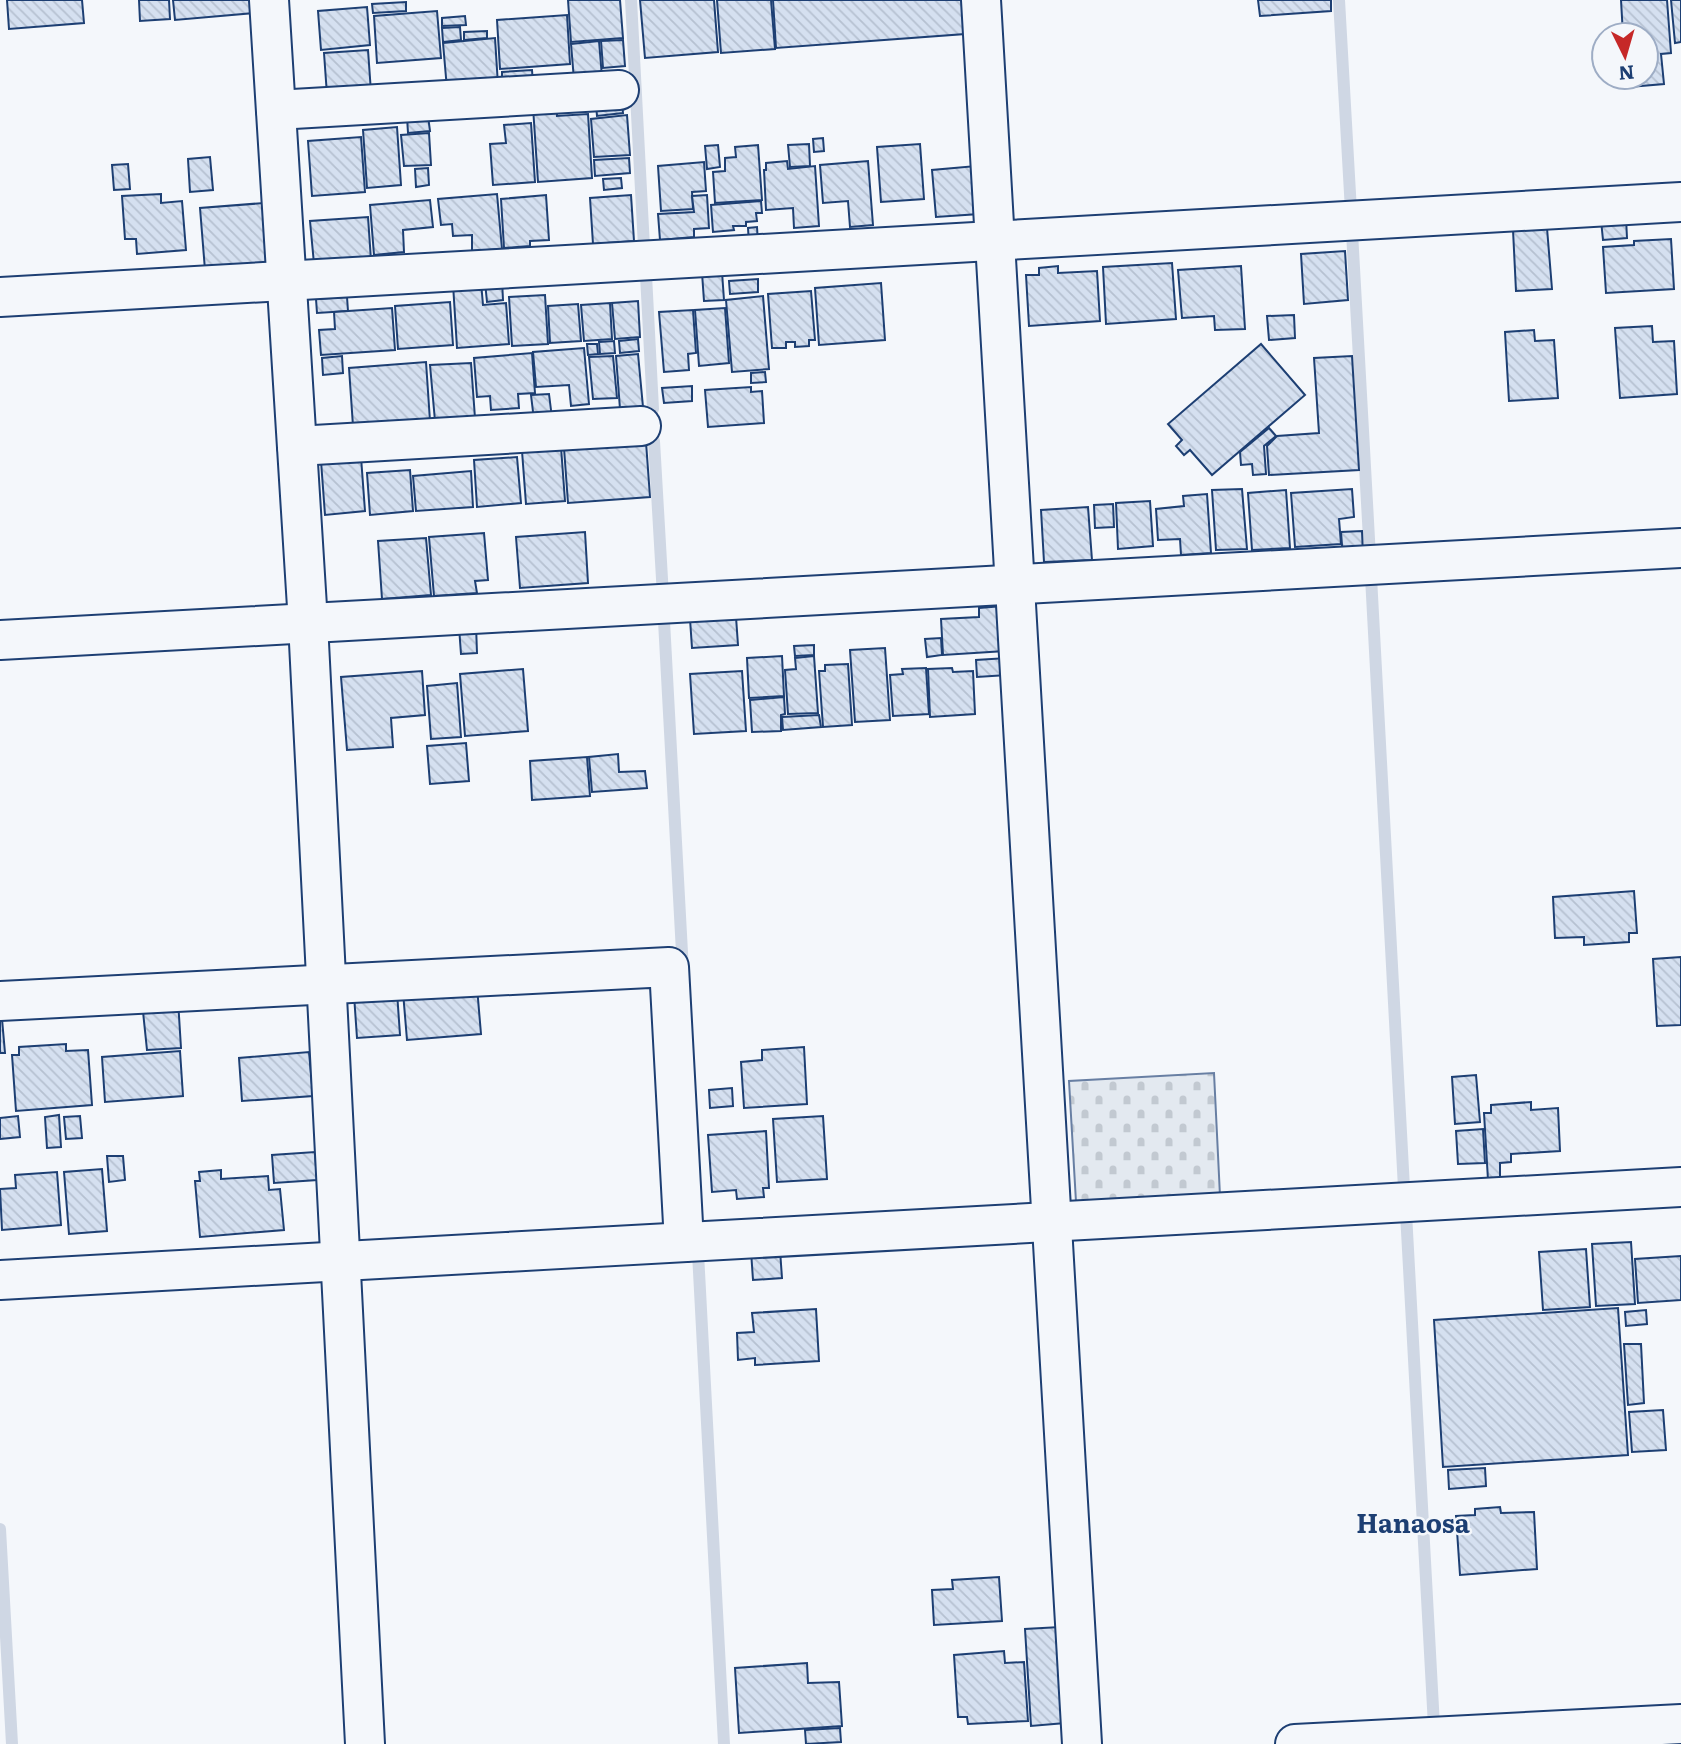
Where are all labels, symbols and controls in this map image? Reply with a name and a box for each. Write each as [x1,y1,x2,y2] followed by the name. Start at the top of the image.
[1590,21,1660,91] north arrow
[1617,59,1636,89] text: N
[1356,1502,1470,1541] district label: Hanaosa

